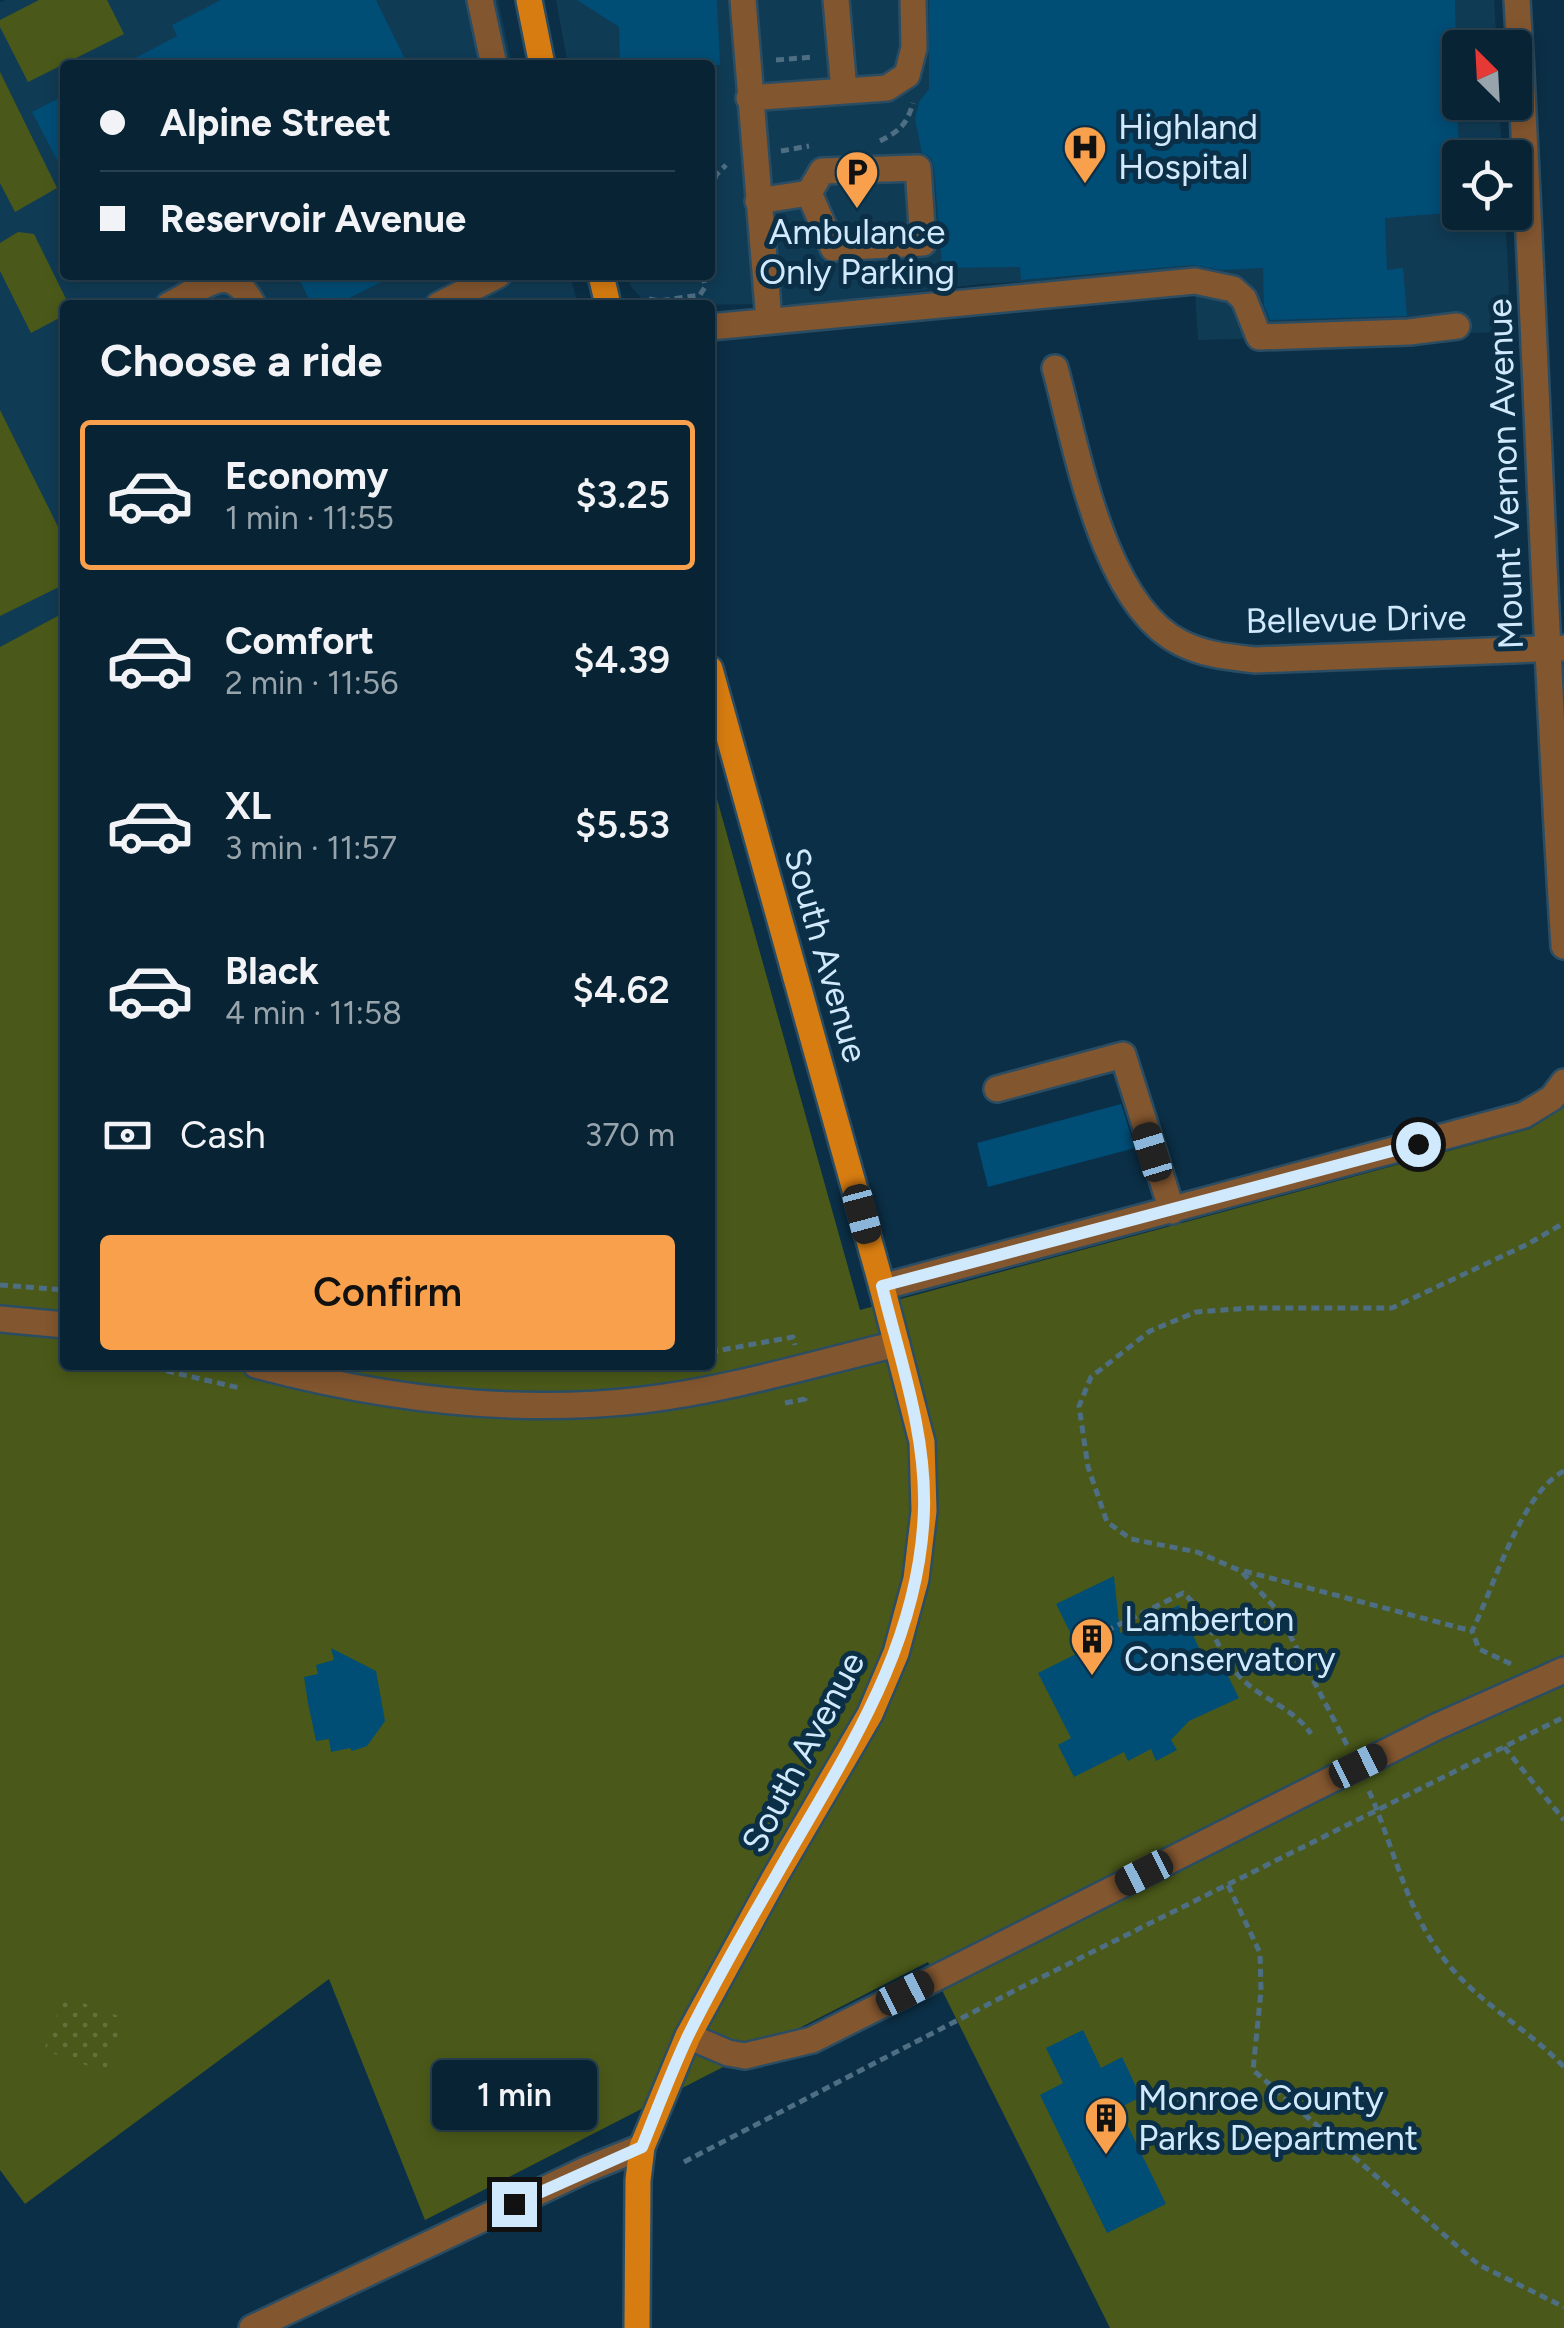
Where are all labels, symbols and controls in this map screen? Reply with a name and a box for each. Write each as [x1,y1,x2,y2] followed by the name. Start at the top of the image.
[1442,30,1532,120] north arrow
[1442,30,1532,230] map controls
[160,100,391,146] text: Alpine Street
[1118,106,1258,188] place label: Highland Hospital
[1062,124,1108,185] hospital icon: Highland Hospital
[1442,140,1532,230] button: locate
[834,149,880,210] parking icon: Ambulance Only Parking
[160,196,466,242] text: Reservoir Avenue
[759,211,955,293] place label: Ambulance Only Parking
[1478,298,1532,650] street label: Mount Vernon Avenue
[100,333,382,387] text: Choose a ride
[105,450,195,540] icon: car
[225,453,388,499] text: Economy
[575,472,670,518] text: $3.25
[225,499,394,537] text: 1 min · 11:55
[1245,596,1467,642] street label: Bellevue Drive
[105,615,195,705] icon: car
[225,618,374,664] text: Comfort
[573,637,670,683] text: $4.39
[225,664,398,702] text: 2 min · 11:56
[105,780,195,870] icon: car
[225,783,271,829] text: XL
[575,802,670,848] text: $5.53
[225,829,397,867] text: 3 min · 11:57
[775,843,877,1067] street label: South Avenue
[105,945,195,1035] icon: car
[225,948,319,994] text: Black
[573,967,670,1013] text: $4.62
[225,994,402,1032] text: 4 min · 11:58
[100,1108,155,1163] icon: cash
[180,1112,266,1158] text: Cash
[585,1116,675,1154] text: 370 m
[1129,1119,1175,1185] car
[1396,1122,1441,1167] route start
[840,1181,884,1247] car
[100,1235,675,1350] button: Confirm
[1124,1598,1336,1680] place label: Lamberton Conservatory
[1069,1616,1115,1677] building icon: Lamberton Conservatory
[733,1645,873,1859] street label: South Avenue
[1324,1739,1392,1793] car
[1110,1846,1178,1900] car
[871,1966,939,2020] car
[432,2059,596,2129] callout: 1 min
[477,2076,552,2114] text: 1 min
[1138,2077,1418,2159] place label: Monroe County Parks Department
[1083,2095,1129,2156] building icon: Monroe County Parks Department
[492,2182,537,2227] route end

